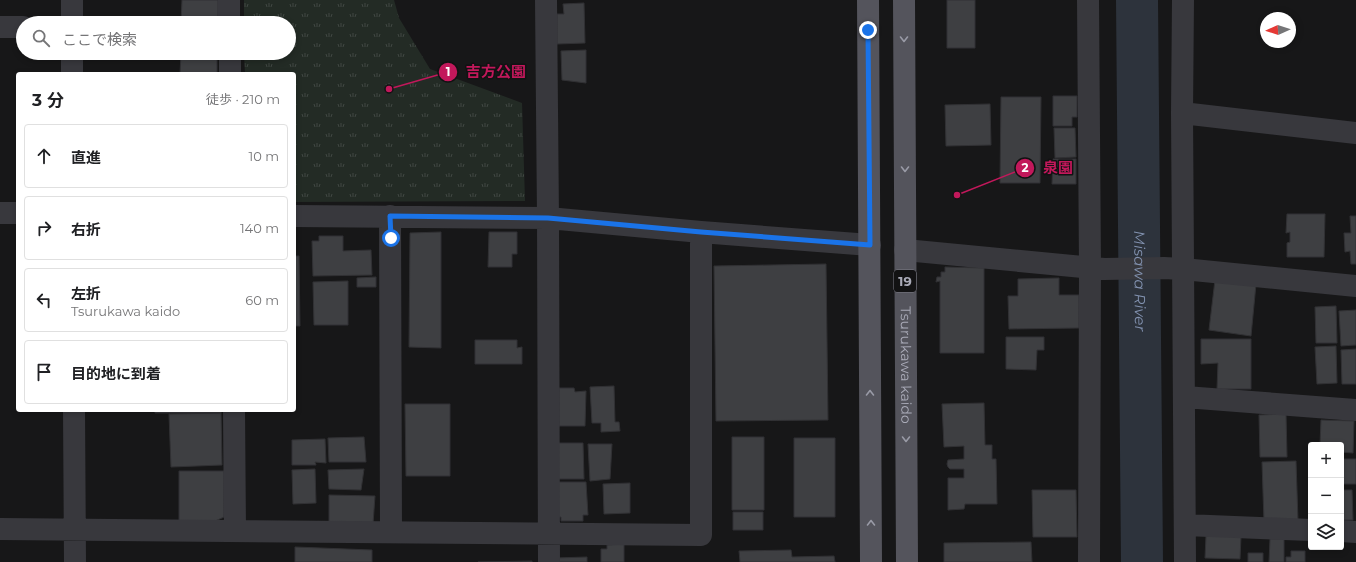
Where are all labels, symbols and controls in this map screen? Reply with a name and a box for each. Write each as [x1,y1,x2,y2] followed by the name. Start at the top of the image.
[1260,12,1296,48] north arrow
[16,16,296,60] search box
[859,21,877,39] route end
[30,27,52,49] icon: search
[62,30,137,49] text: ここで検索
[900,36,908,42] one-way arrow
[438,58,534,85] callout: 吉方公園
[466,62,526,81] text: 吉方公園
[446,64,450,79] text: 1
[32,90,64,110] text: 3 分
[206,91,280,107] text: 徒歩 · 210 m
[33,145,55,167] icon: ahead
[71,148,101,167] text: 直進
[249,148,279,164] text: 10 m
[1015,155,1081,182] callout: 泉園
[1043,158,1073,177] text: 泉園
[1021,160,1029,175] text: 2
[901,166,909,172] one-way arrow
[33,217,55,239] icon: right
[71,220,101,239] text: 右折
[240,220,279,236] text: 140 m
[382,229,400,247] route start
[1130,230,1150,332] water label: Misawa River
[894,270,916,292] road number: 19
[71,284,101,303] text: 左折
[33,289,55,311] icon: left
[245,292,279,308] text: 60 m
[71,303,180,319] text: Tsurukawa kaido
[897,306,915,424] street label: Tsurukawa kaido
[33,361,55,383] icon: arrive
[71,364,161,383] text: 目的地に到着
[866,390,874,396] one-way arrow
[902,436,910,442] one-way arrow
[1308,442,1344,550] map controls
[1308,442,1344,478] button: +
[1308,478,1344,514] button: −
[1308,514,1344,550] button: layers
[867,520,875,526] one-way arrow

